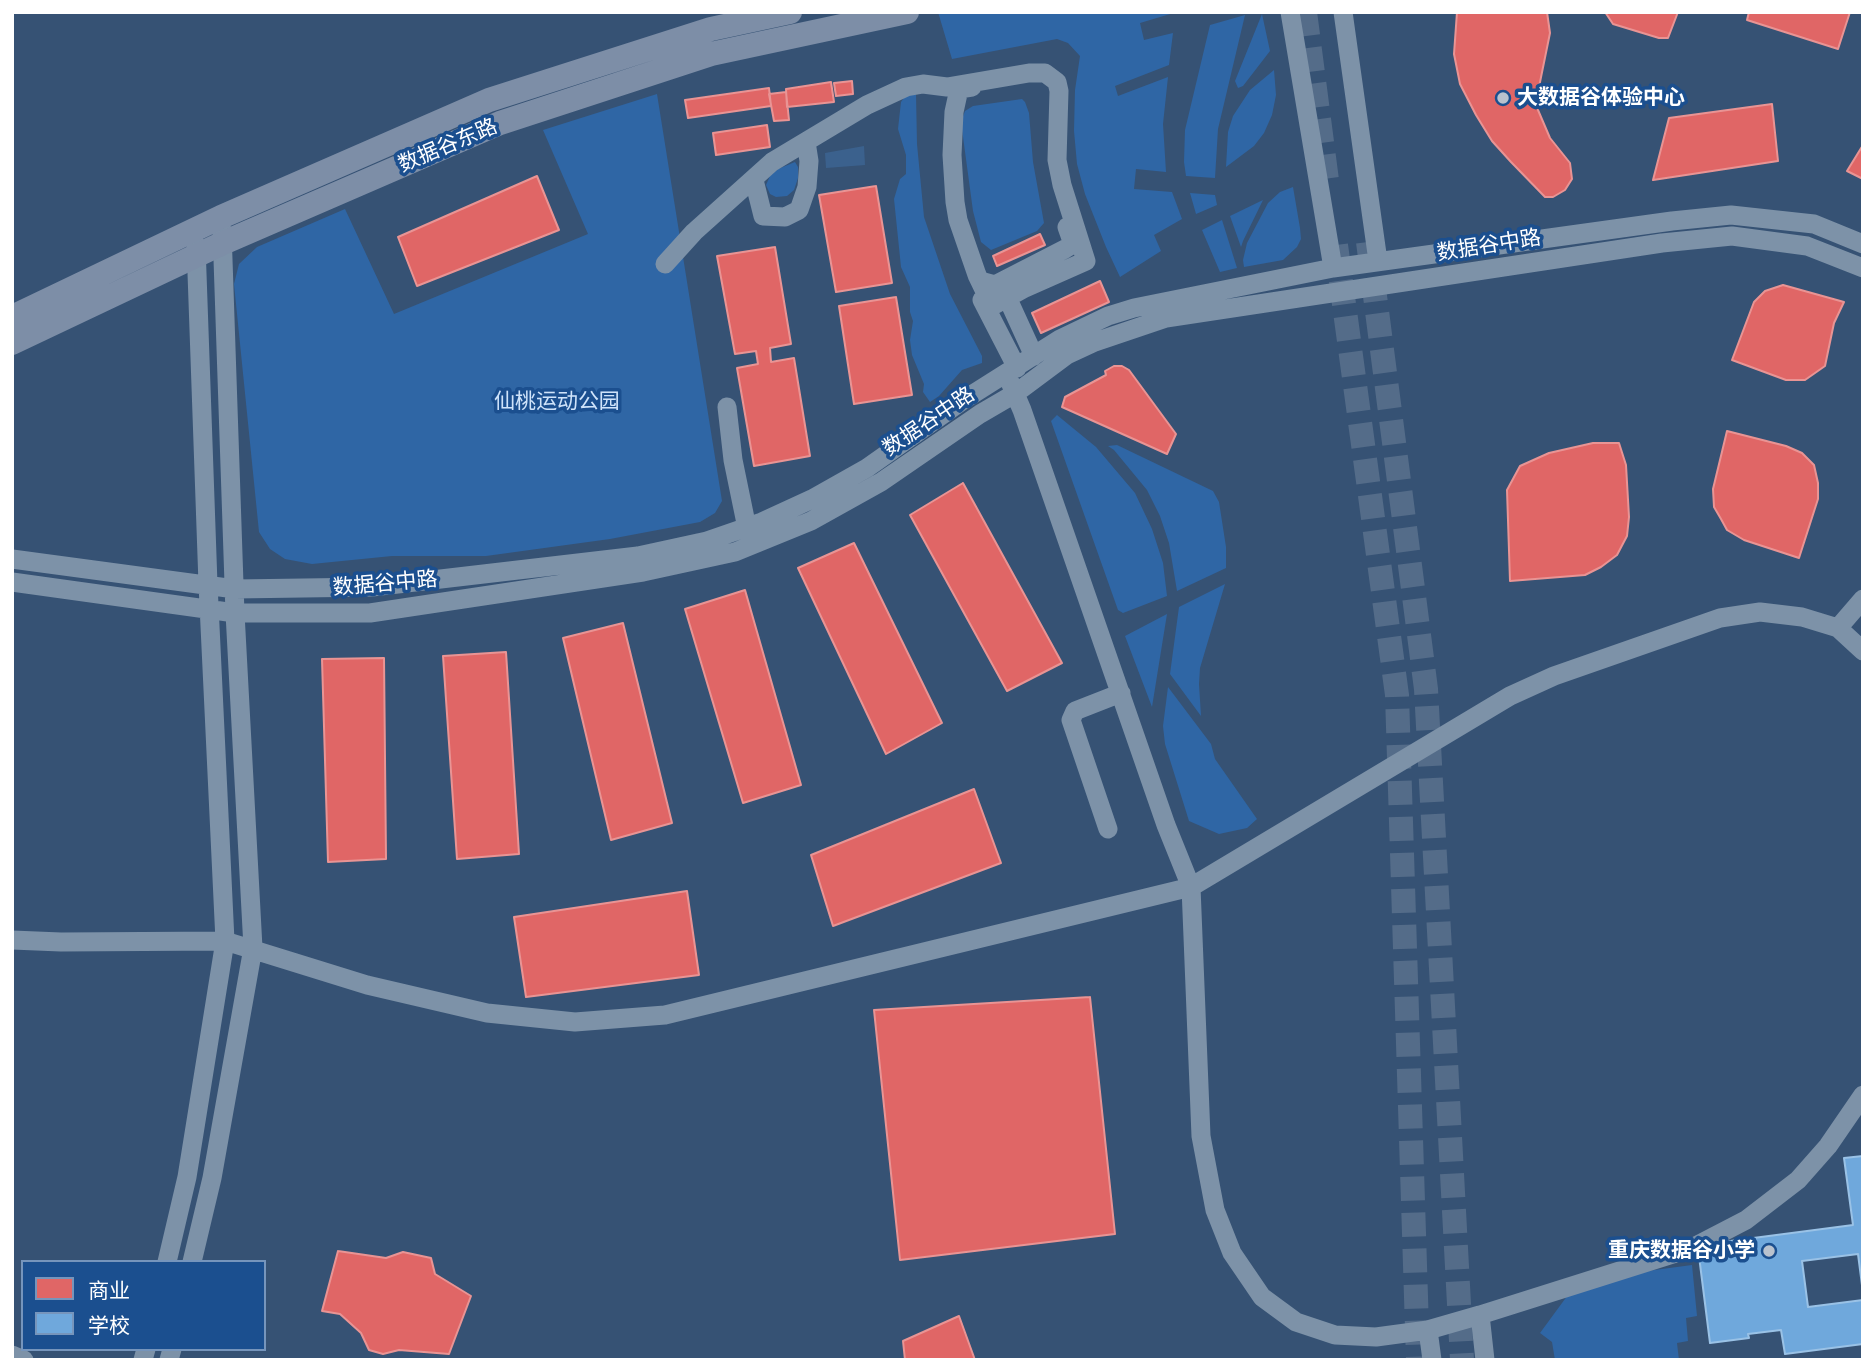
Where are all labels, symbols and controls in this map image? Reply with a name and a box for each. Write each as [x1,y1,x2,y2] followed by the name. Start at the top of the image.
[1517,85,1685,111] place label: 大数据谷体验中心
[1495,90,1511,106] marker: 大数据谷体验中心
[395,114,501,178] street label: 数据谷东路
[1435,225,1543,267] street label: 数据谷中路
[878,382,980,462] street label: 数据谷中路
[494,389,620,415] park label: 仙桃运动公园
[332,567,438,601] street label: 数据谷中路
[1608,1238,1755,1264] place label: 重庆数据谷小学
[1761,1243,1777,1259] marker: 重庆数据谷小学
[21,1260,266,1351] legend
[88,1276,130,1304] text: 商业
[88,1311,130,1339] text: 学校

